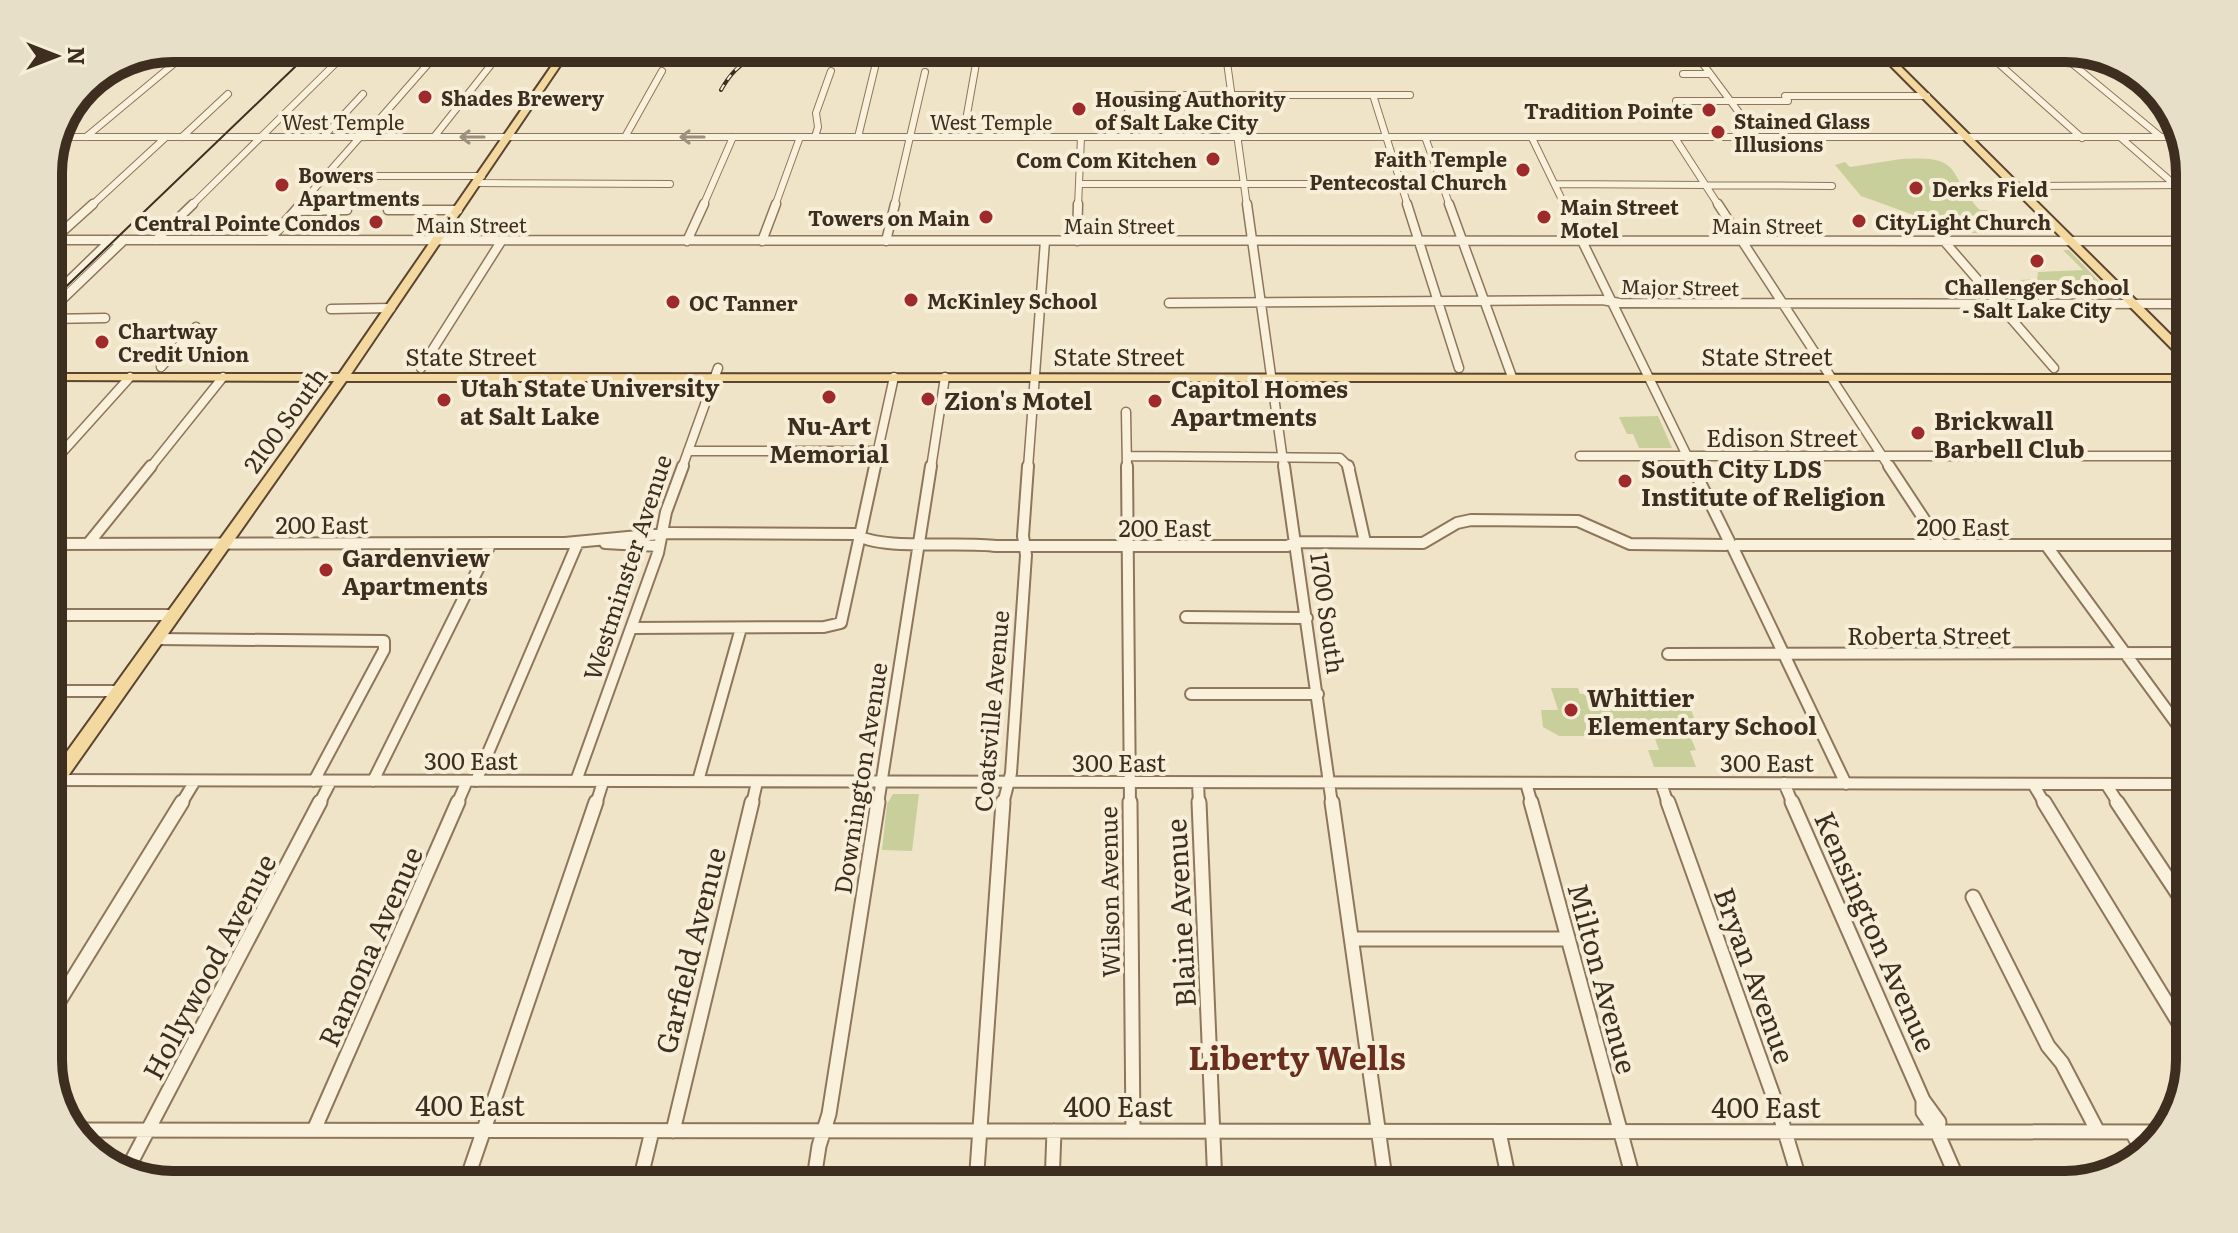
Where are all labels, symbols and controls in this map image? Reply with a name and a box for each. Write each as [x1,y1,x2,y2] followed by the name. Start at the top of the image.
[16,16,96,96] north arrow
[61,47,94,65] text: N
[441,82,605,112] place label: Shades Brewery
[1095,83,1286,136] place label: Housing Authority of Salt Lake City
[416,88,434,106] marker: Shades Brewery
[1524,95,1693,125] place label: Tradition Pointe
[1070,100,1088,118] marker: Housing Authority of Salt Lake City
[1700,101,1718,119] marker: Tradition Pointe
[1734,105,1870,158] place label: Stained Glass Illusions
[282,106,404,136] street label: West Temple
[930,106,1052,136] street label: West Temple
[1709,123,1727,141] marker: Stained Glass Illusions
[459,129,486,145] one-way arrow
[679,129,706,145] one-way arrow
[1309,143,1507,196] place label: Faith Temple Pentecostal Church
[1016,144,1197,174] place label: Com Com Kitchen
[1204,150,1222,168] marker: Com Com Kitchen
[298,159,419,212] place label: Bowers Apartments
[1514,161,1532,179] marker: Faith Temple Pentecostal Church
[1932,173,2048,203] place label: Derks Field
[273,176,291,194] marker: Bowers Apartments
[1907,179,1925,197] marker: Derks Field
[1560,191,1679,244] place label: Main Street Motel
[808,202,970,232] place label: Towers on Main
[1875,206,2051,236] place label: CityLight Church
[134,207,360,237] place label: Central Pointe Condos
[977,208,995,226] marker: Towers on Main
[1535,208,1553,226] marker: Main Street Motel
[415,209,527,239] street label: Main Street
[1063,210,1175,240] street label: Main Street
[1711,210,1823,240] street label: Main Street
[1850,212,1868,230] marker: CityLight Church
[367,213,385,231] marker: Central Pointe Condos
[2028,252,2046,270] marker: Challenger School - Salt Lake City
[1620,270,1740,302] street label: Major Street
[1944,271,2130,324] place label: Challenger School - Salt Lake City
[927,285,1097,315] place label: McKinley School
[689,287,798,317] place label: OC Tanner
[902,291,920,309] marker: McKinley School
[664,293,682,311] marker: OC Tanner
[118,315,249,368] place label: Chartway Credit Union
[93,333,111,351] marker: Chartway Credit Union
[405,338,537,373] street label: State Street
[1053,338,1185,373] street label: State Street
[1701,338,1833,373] street label: State Street
[234,359,334,479] street label: 2100 South
[460,369,720,432] place label: Utah State University at Salt Lake
[1171,370,1348,433] place label: Capitol Homes Apartments
[944,382,1093,417] place label: Zion's Motel
[820,388,838,406] marker: Nu-Art Memorial
[919,390,937,408] marker: Zion's Motel
[435,391,453,409] marker: Utah State University at Salt Lake
[1146,392,1164,410] marker: Capitol Homes Apartments
[1934,402,2085,465] place label: Brickwall Barbell Club
[769,407,889,470] place label: Nu-Art Memorial
[1706,419,1858,454] street label: Edison Street
[1909,424,1927,442] marker: Brickwall Barbell Club
[573,450,679,684] street label: Westminster Avenue
[1641,450,1886,513] place label: South City LDS Institute of Religion
[1616,472,1634,490] marker: South City LDS Institute of Religion
[276,506,369,541] street label: 200 East
[1917,508,2010,543] street label: 200 East
[1119,509,1212,544] street label: 200 East
[342,539,490,602] place label: Gardenview Apartments
[1303,550,1355,676] street label: 1700 South
[317,561,335,579] marker: Gardenview Apartments
[964,609,1016,813] street label: Coatsville Avenue
[1847,617,2011,652] street label: Roberta Street
[823,660,895,896] street label: Downington Avenue
[1587,679,1817,742] place label: Whittier Elementary School
[1562,701,1580,719] marker: Whittier Elementary School
[424,742,518,777] street label: 300 East
[1072,744,1166,779] street label: 300 East
[1720,744,1814,779] street label: 300 East
[1805,804,1949,1058] street label: Kensington Avenue
[1089,806,1127,978] street label: Wilson Avenue
[1153,817,1205,1009] street label: Blaine Avenue
[306,839,432,1053] street label: Ramona Avenue
[643,842,735,1058] street label: Garfield Avenue
[131,845,285,1087] street label: Hollywood Avenue
[1558,878,1650,1078] street label: Milton Avenue
[1705,881,1807,1069] street label: Bryan Avenue
[1188,1032,1406,1080] district label: Liberty Wells
[415,1083,526,1125] street label: 400 East
[1063,1084,1174,1126] street label: 400 East
[1711,1085,1822,1127] street label: 400 East

